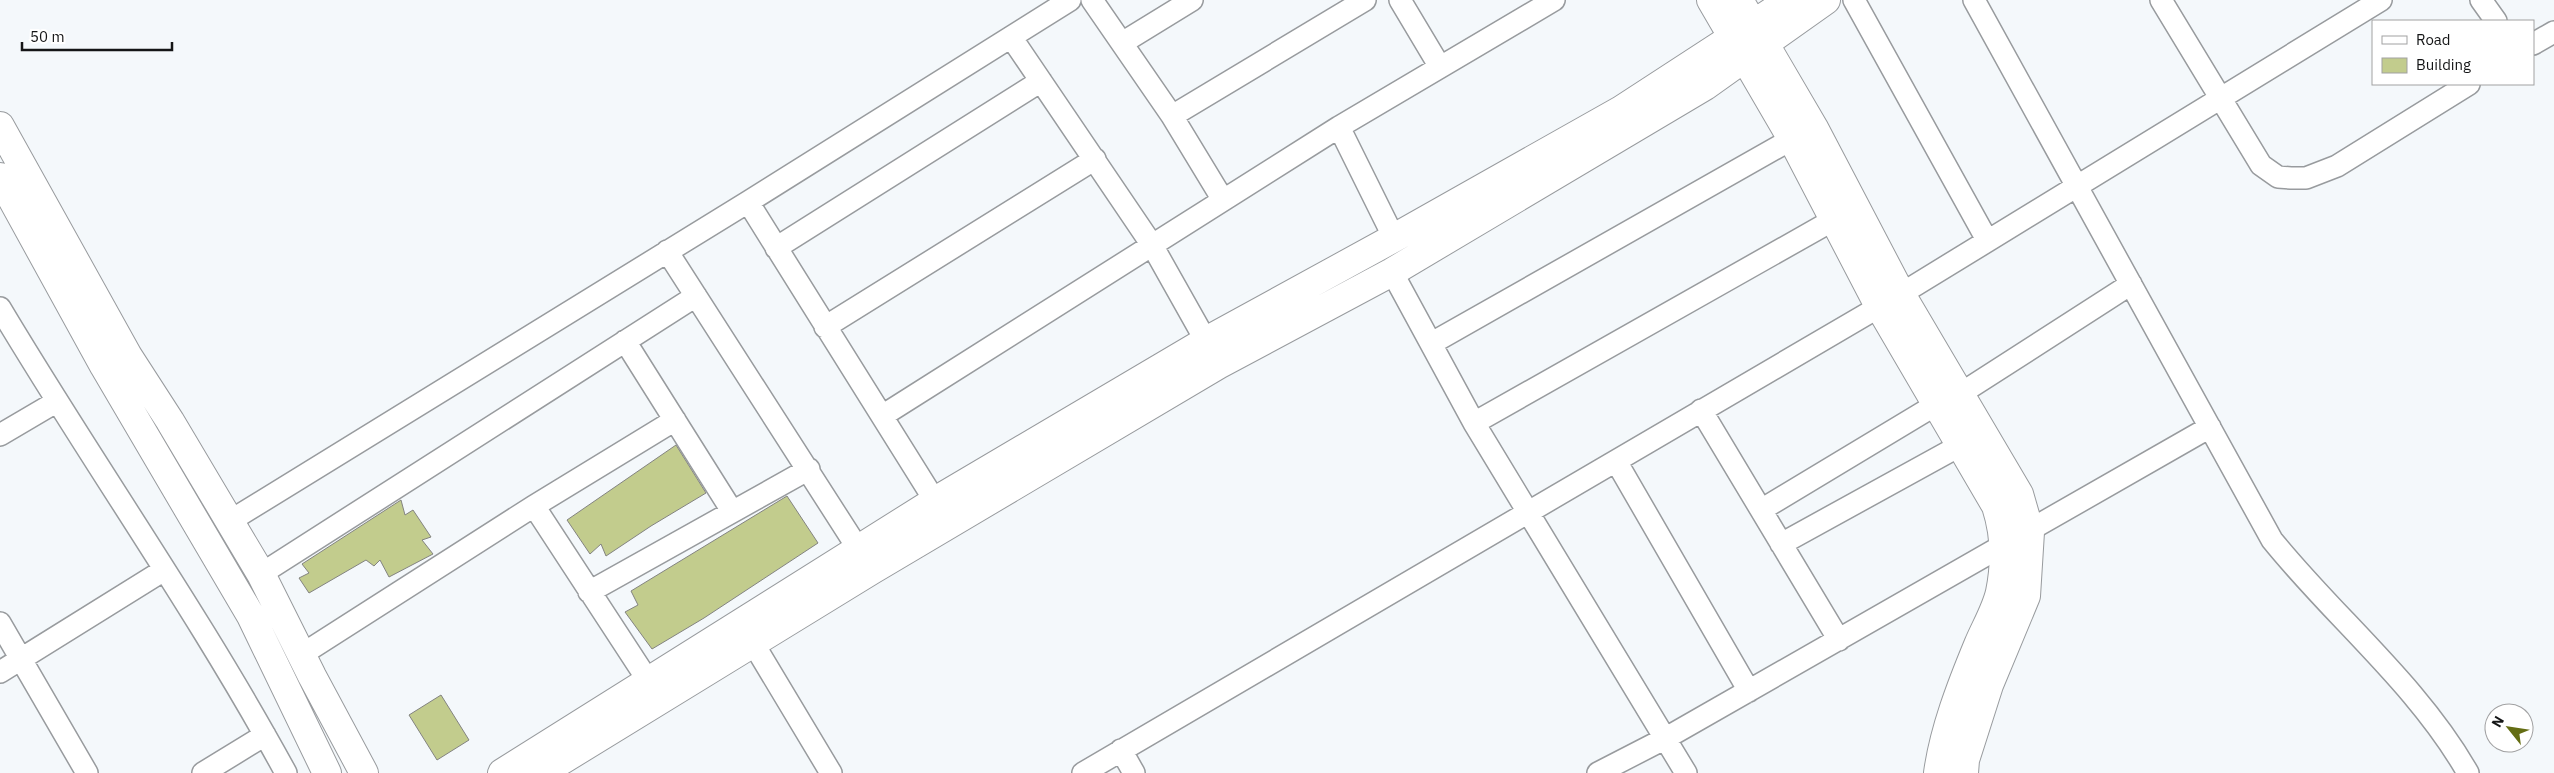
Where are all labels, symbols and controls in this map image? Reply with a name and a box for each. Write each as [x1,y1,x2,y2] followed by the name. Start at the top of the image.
[22,20,172,52] scale bar
[2372,20,2534,85] legend
[30,27,65,46] text: 50 m
[2416,30,2451,49] text: Road
[2416,55,2471,74] text: Building
[2484,703,2534,753] north arrow
[2487,713,2508,730] text: N

